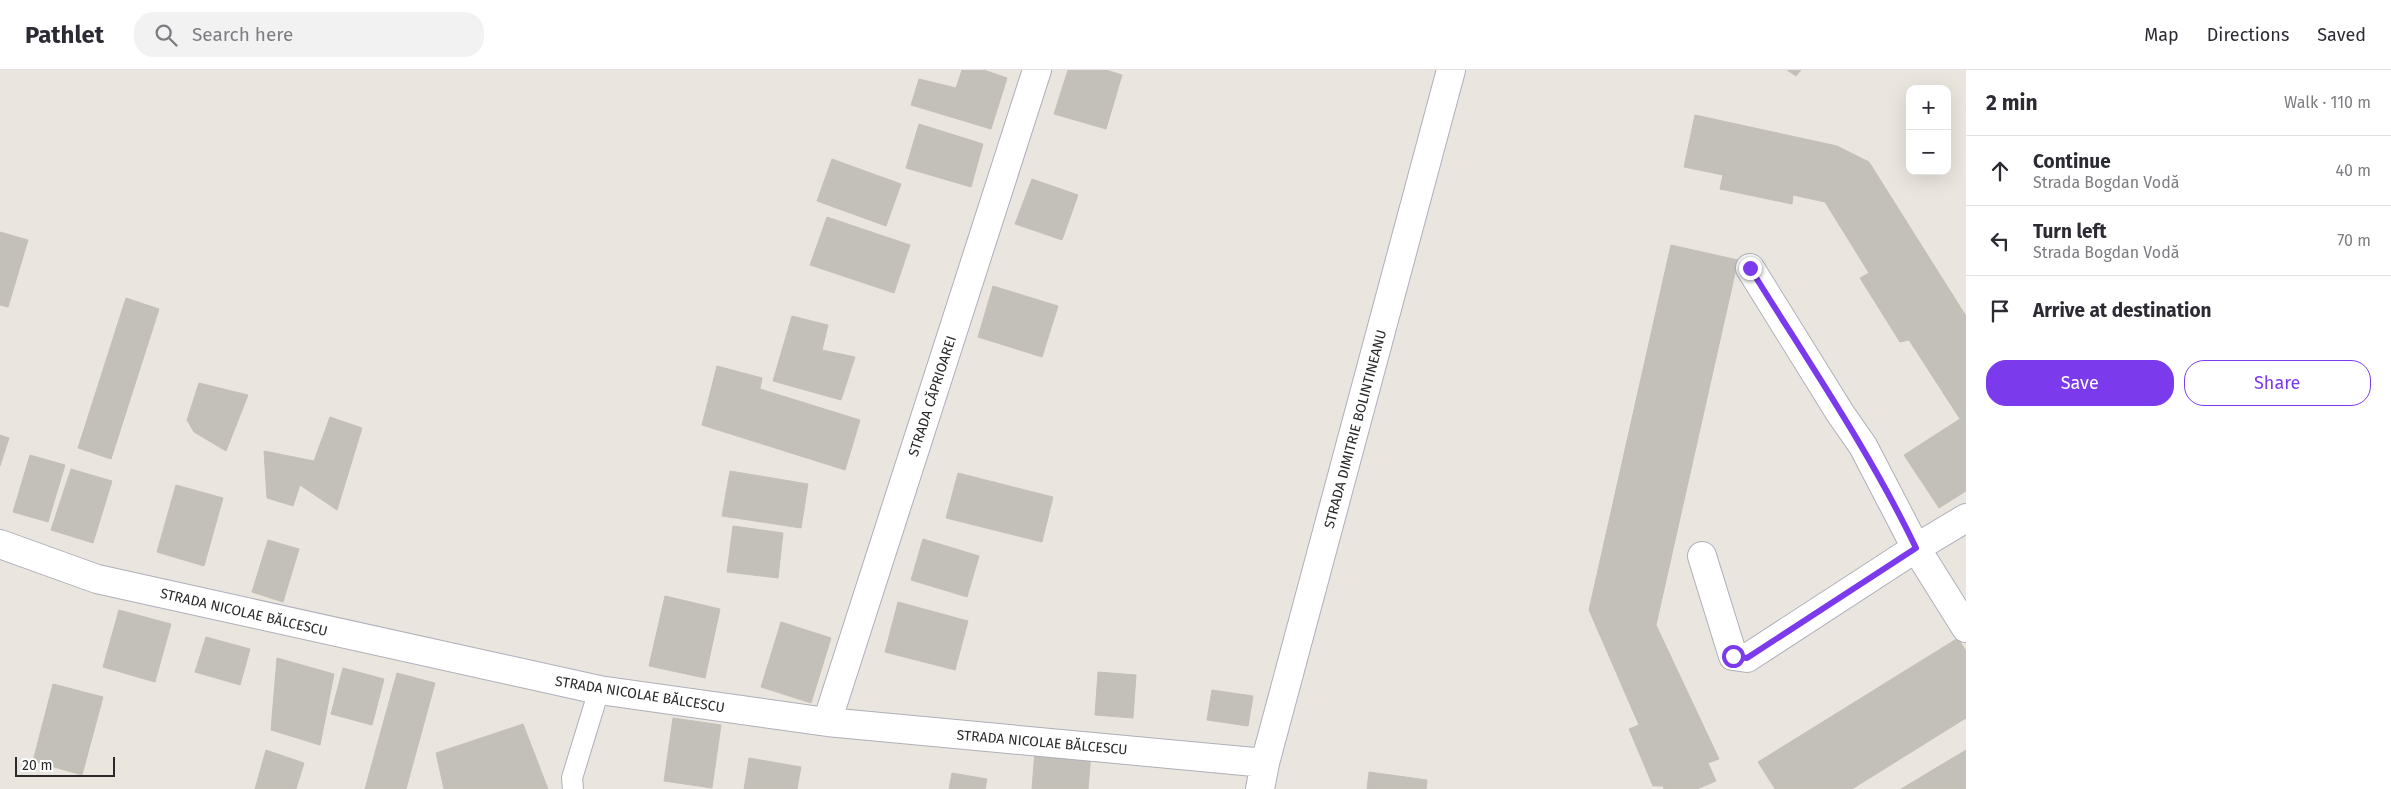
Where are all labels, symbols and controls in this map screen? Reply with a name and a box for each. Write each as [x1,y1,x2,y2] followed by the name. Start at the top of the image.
[134,12,484,57] search box
[25,21,104,49] text: Pathlet
[152,21,180,49] icon: search
[192,23,293,46] text: Search here
[2144,24,2179,46] text: Map
[2207,24,2289,46] text: Directions
[2317,24,2366,46] text: Saved
[1906,85,1951,175] map controls
[1906,85,1951,130] button: +
[1986,90,2038,116] text: 2 min
[2284,93,2371,112] text: Walk · 110 m
[1906,130,1951,175] button: −
[2033,150,2111,173] text: Continue
[1986,157,2014,185] icon: ahead
[2336,161,2371,180] text: 40 m
[2033,173,2179,192] text: Strada Bogdan Vodă
[2033,220,2107,243] text: Turn left
[1986,227,2014,255] icon: left
[2337,231,2371,250] text: 70 m
[2033,243,2179,262] text: Strada Bogdan Vodă
[1739,257,1762,280] route end
[1986,297,2014,325] icon: arrive
[2033,299,2212,322] text: Arrive at destination
[1321,328,1390,530] street label: STRADA DIMITRIE BOLINTINEANU
[905,334,960,459] street label: STRADA CĂPRIOAREI
[1986,360,2174,406] button: Save
[2184,360,2371,406] button: Share
[158,585,329,640] street label: STRADA NICOLAE BĂLCESCU
[1722,645,1745,668] route start
[554,673,726,716] street label: STRADA NICOLAE BĂLCESCU
[956,727,1128,758] street label: STRADA NICOLAE BĂLCESCU
[15,754,115,777] scale bar
[22,757,52,774] text: 20 m

